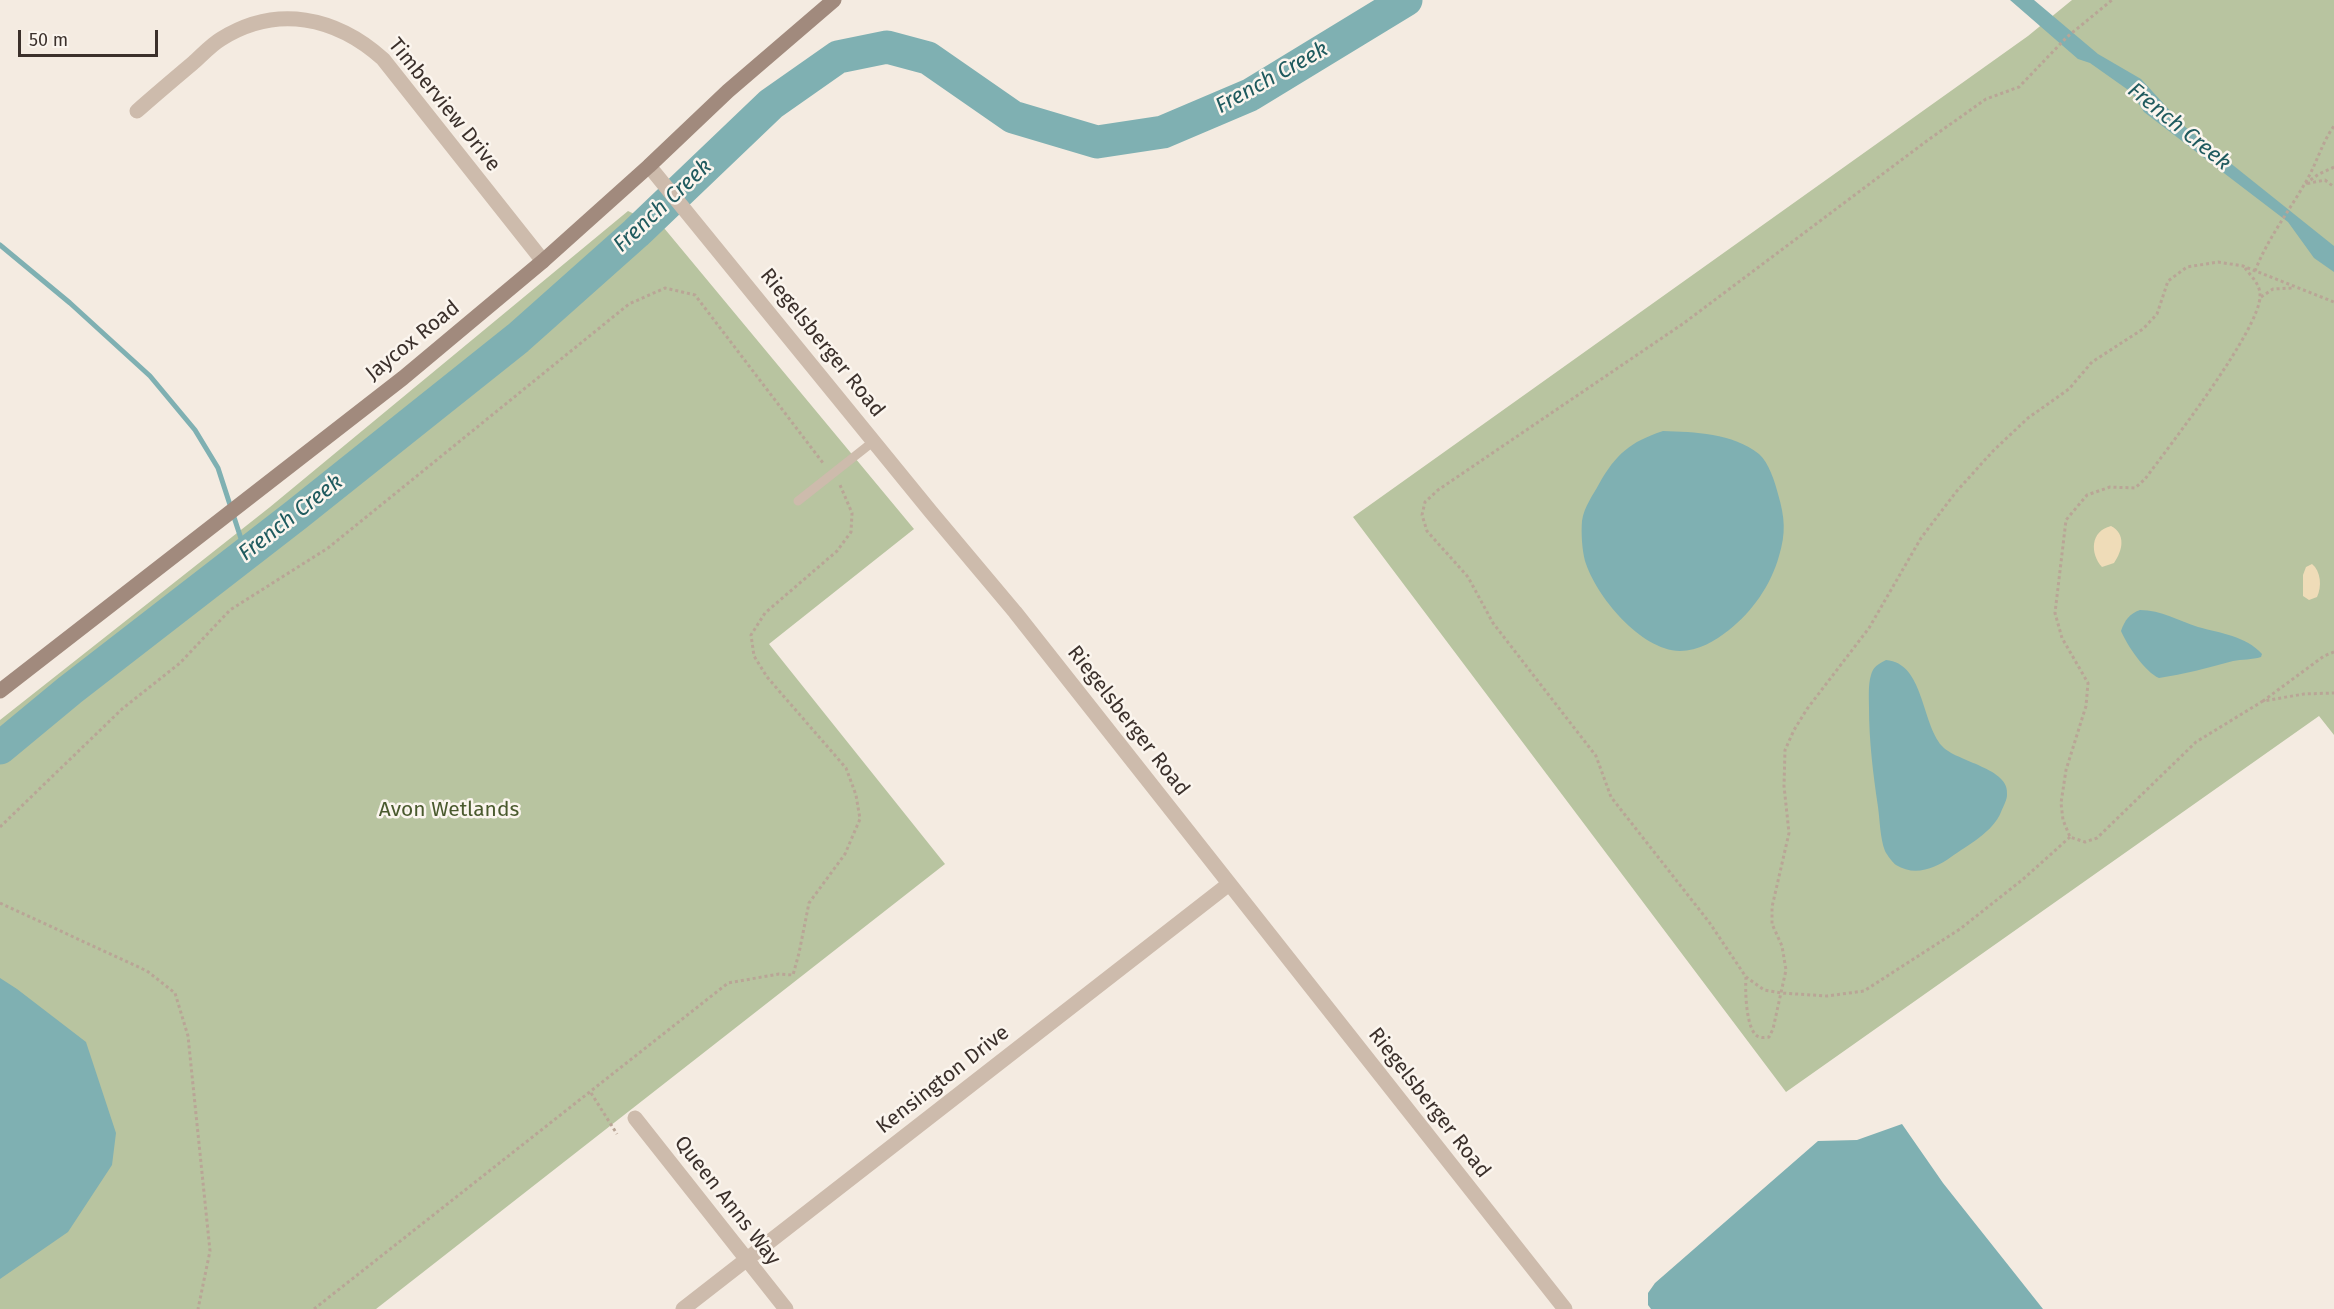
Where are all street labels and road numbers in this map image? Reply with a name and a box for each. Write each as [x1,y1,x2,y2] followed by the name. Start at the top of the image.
[382,33,506,177] street label: Timberview Drive
[754,264,890,422] street label: Riegelsberger Road
[361,295,465,387] street label: Jaycox Road
[1061,641,1195,801] street label: Riegelsberger Road
[872,1020,1014,1140] street label: Kensington Drive
[1362,1023,1496,1183] street label: Riegelsberger Road
[669,1131,785,1271] street label: Queen Anns Way

